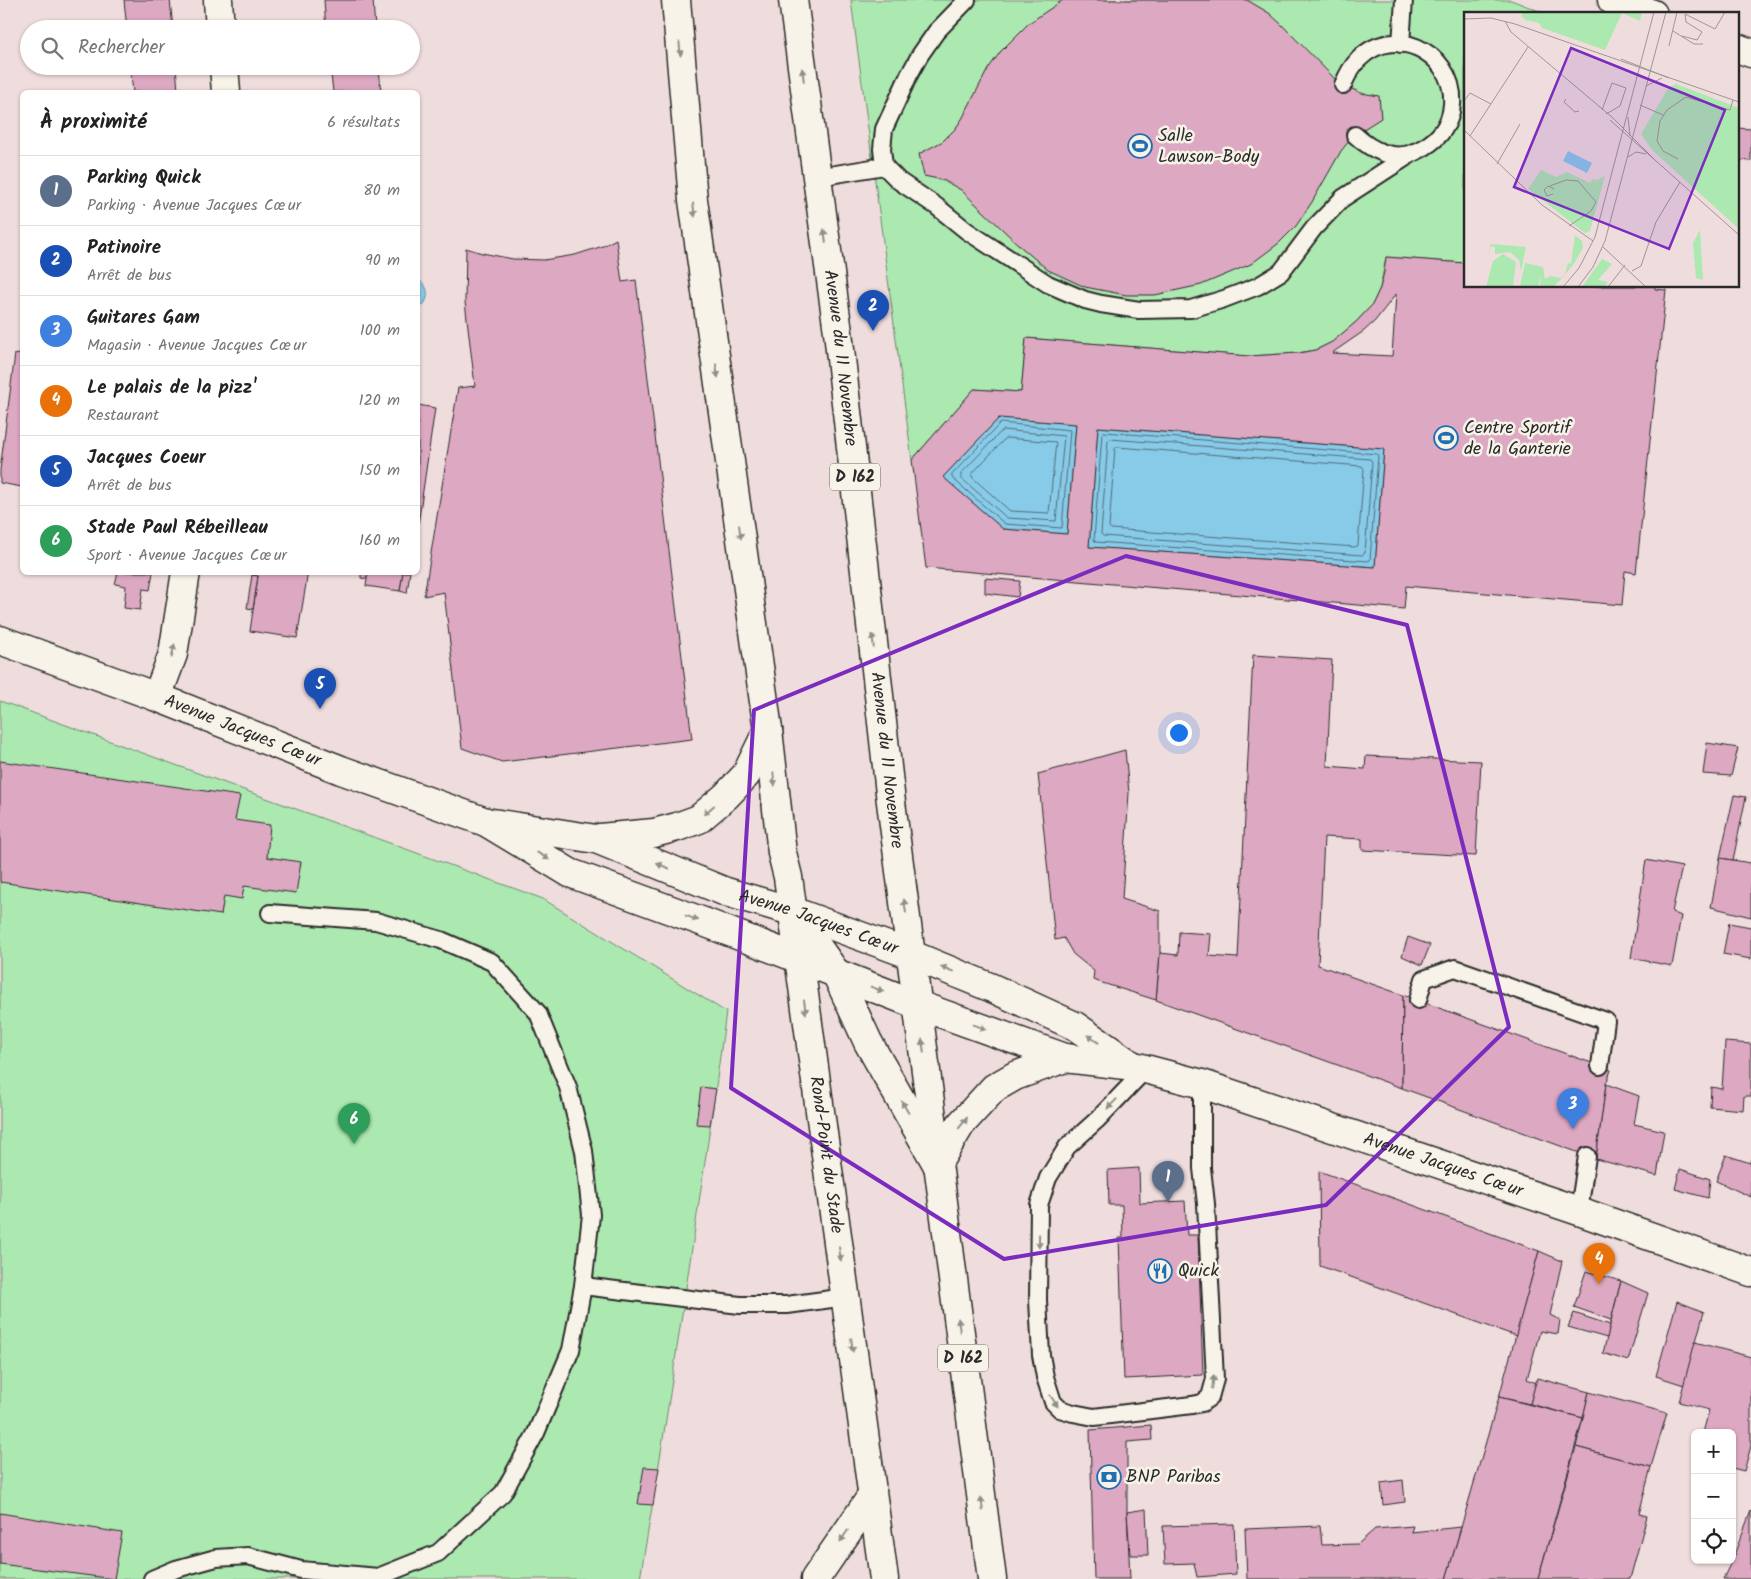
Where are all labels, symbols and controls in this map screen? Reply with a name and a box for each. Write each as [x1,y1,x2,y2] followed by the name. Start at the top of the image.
[1464,12,1738,288] inset map
[20,20,420,75] search box
[78,33,165,63] text: Rechercher
[38,34,66,62] icon: search
[676,41,684,57] one-way arrow
[799,67,807,83] one-way arrow
[40,106,147,139] text: À proximité
[327,110,400,135] text: 6 résultats
[1158,122,1260,172] place label: Salle Lawson-Body
[1127,133,1153,159] sports icon: Salle Lawson-Body
[87,163,201,193] text: Parking Quick
[54,178,58,203] text: 1
[363,178,400,203] text: 80 m
[87,193,301,218] text: Parking · Avenue Jacques Cœur
[690,203,698,219] one-way arrow
[821,228,829,244] one-way arrow
[87,233,161,263] text: Patinoire
[51,248,61,273] text: 2
[365,248,400,273] text: 90 m
[87,263,171,288] text: Arrêt de bus
[815,268,865,448] street label: Avenue du 11 Novembre
[857,290,889,331] pin: 2
[87,303,200,333] text: Guitares Gam
[52,318,60,343] text: 3
[360,318,400,343] text: 100 m
[87,333,306,358] text: Magasin · Avenue Jacques Cœur
[713,364,721,380] one-way arrow
[87,373,256,403] text: Le palais de la pizz'
[52,388,60,413] text: 4
[359,388,400,413] text: 120 m
[87,403,159,428] text: Restaurant
[1464,414,1573,464] place label: Centre Sportif de la Ganterie
[1433,425,1459,451] sports icon: Centre Sportif de la Ganterie
[87,443,206,473] text: Jacques Coeur
[52,458,60,483] text: 5
[359,458,400,483] text: 150 m
[830,464,880,491] road number: D 162
[87,473,171,498] text: Arrêt de bus
[87,513,268,543] text: Stade Paul Rébeilleau
[736,525,744,541] one-way arrow
[52,528,60,553] text: 6
[359,528,400,553] text: 160 m
[87,543,287,568] text: Sport · Avenue Jacques Cœur
[869,632,877,648] one-way arrow
[169,644,177,659] one-way arrow
[304,668,336,709] pin: 5
[862,670,911,850] street label: Avenue du 11 Novembre
[159,687,326,776] street label: Avenue Jacques Cœur
[1166,720,1192,746] your location
[770,771,778,787] one-way arrow
[703,805,716,816] one-way arrow
[536,851,549,860] one-way arrow
[656,862,671,870] one-way arrow
[735,882,903,964] street label: Avenue Jacques Cœur
[901,898,909,914] one-way arrow
[685,914,700,922] one-way arrow
[939,965,954,973] one-way arrow
[870,985,885,993] one-way arrow
[801,999,809,1015] one-way arrow
[973,1024,988,1031] one-way arrow
[1087,1034,1100,1044] one-way arrow
[919,1038,927,1054] one-way arrow
[801,1074,851,1235] street label: Rond-Point du Stade
[1557,1088,1589,1129] pin: 3
[1106,1098,1118,1110] one-way arrow
[900,1100,909,1113] one-way arrow
[338,1103,370,1144] pin: 6
[958,1116,968,1130] one-way arrow
[1359,1125,1528,1206] street label: Avenue Jacques Cœur
[1152,1161,1184,1202] pin: 1
[1035,1233,1043,1249] one-way arrow
[1583,1243,1615,1284] pin: 4
[836,1246,844,1262] one-way arrow
[1178,1257,1219,1286] place label: Quick
[1147,1258,1173,1284] restaurant icon: Quick
[954,1317,962,1333] one-way arrow
[848,1337,856,1353] one-way arrow
[938,1345,988,1372] road number: D 162
[1210,1373,1218,1389] one-way arrow
[1050,1394,1059,1407] one-way arrow
[1691,1429,1736,1564] map controls
[1691,1429,1736,1474] button: +
[1126,1463,1221,1492] place label: BNP Paribas
[1096,1464,1122,1490] bank icon: BNP Paribas
[1691,1474,1736,1519] button: −
[978,1496,986,1512] one-way arrow
[1691,1519,1736,1564] button: locate
[839,1529,849,1543] one-way arrow

